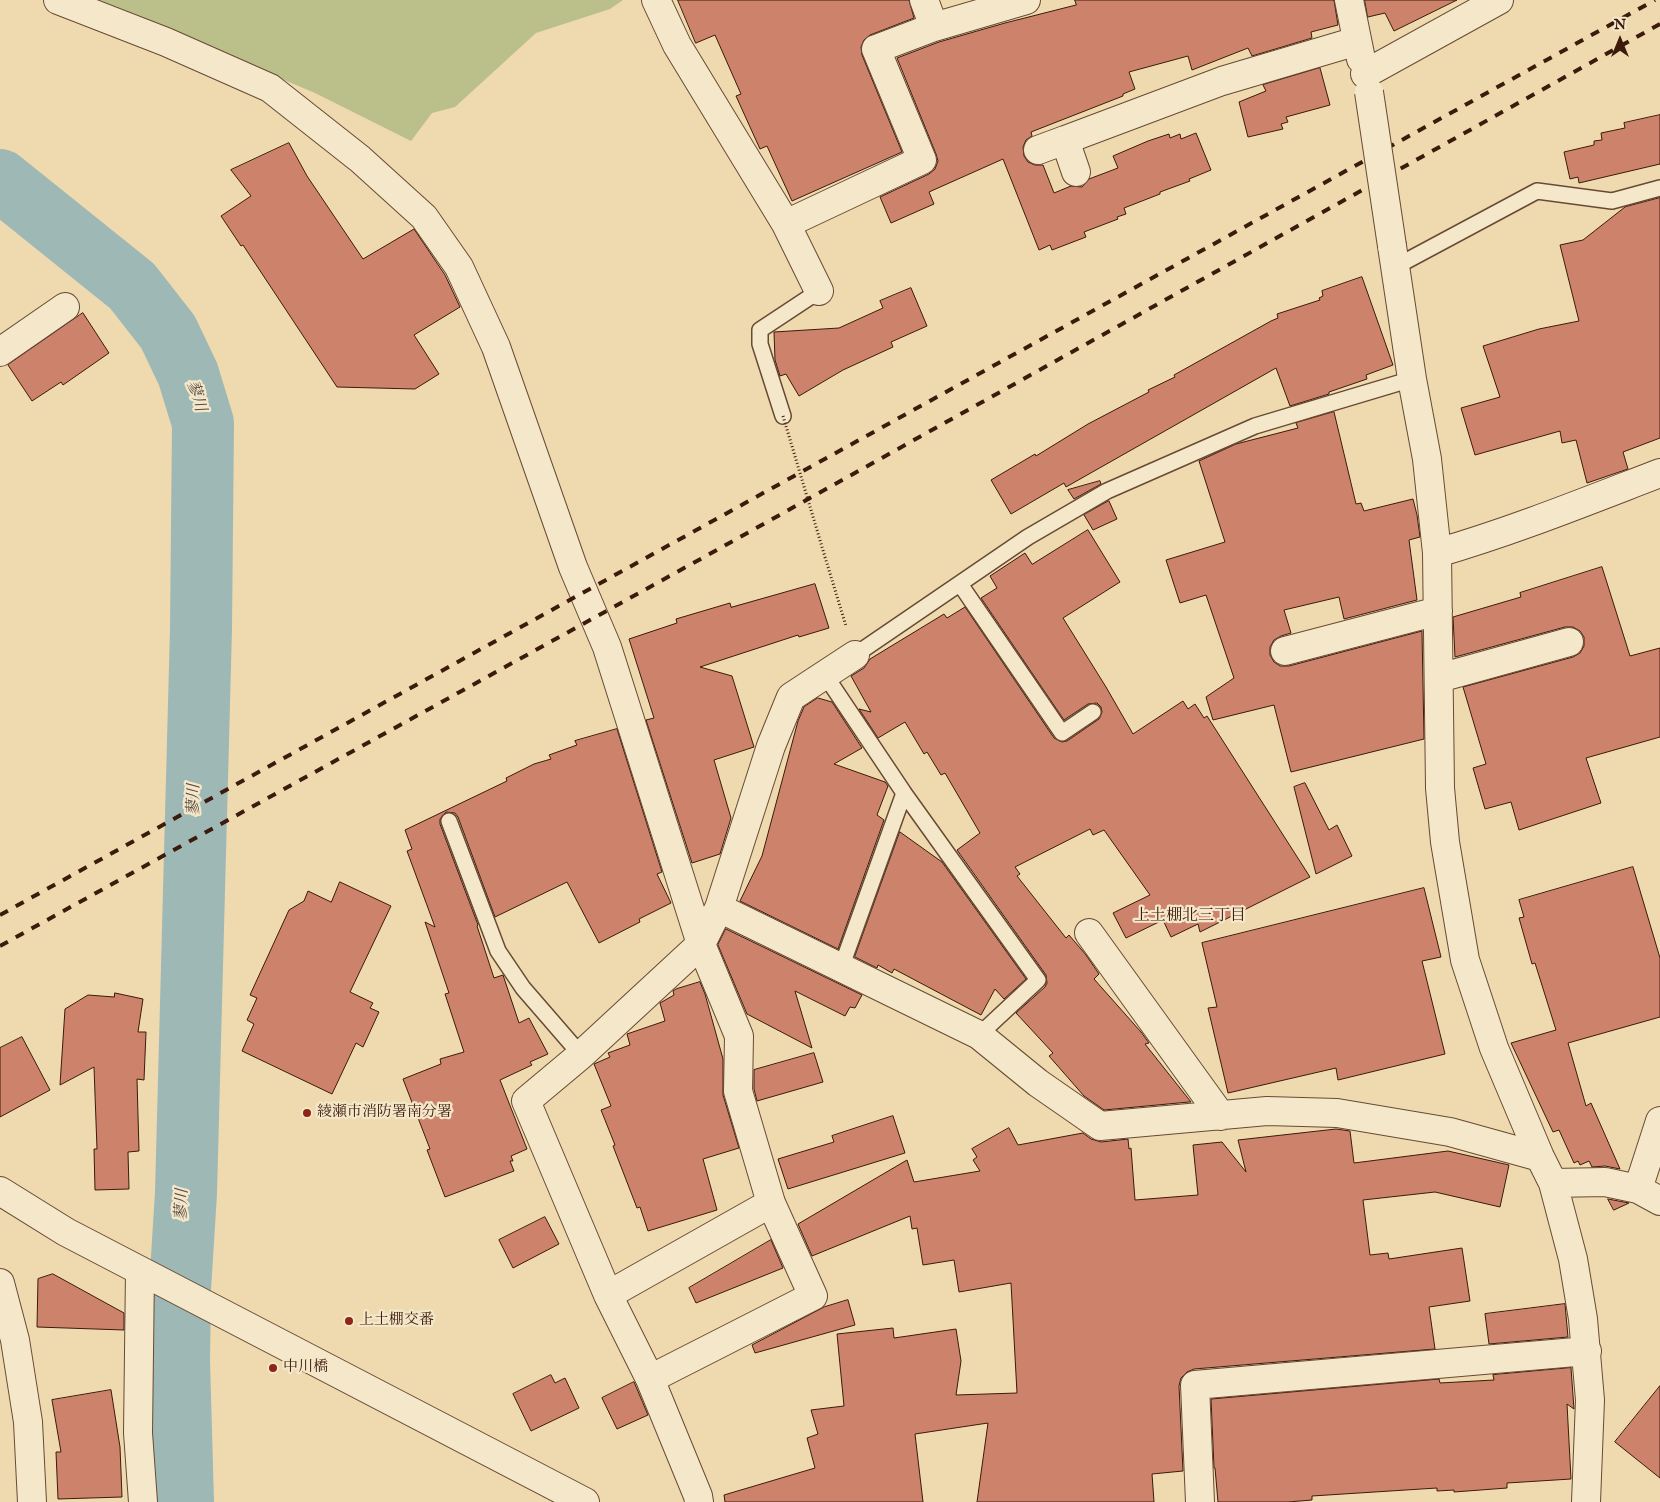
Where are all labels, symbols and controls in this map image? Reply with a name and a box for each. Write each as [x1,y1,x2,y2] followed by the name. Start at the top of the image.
[1595,15,1645,65] north arrow
[1614,16,1626,34] text: N
[181,378,209,414] water label: 蓼川
[185,784,205,816] water label: 蓼川
[1134,907,1246,927] district label: 上土棚北三丁目
[317,1104,452,1122] place label: 綾瀬市消防署南分署
[301,1107,313,1119] marker: 綾瀬市消防署南分署
[173,1189,193,1221] water label: 蓼川
[359,1312,434,1330] place label: 上土棚交番
[343,1315,355,1327] marker: 上土棚交番
[283,1359,328,1377] place label: 中川橋
[267,1362,279,1374] marker: 中川橋

